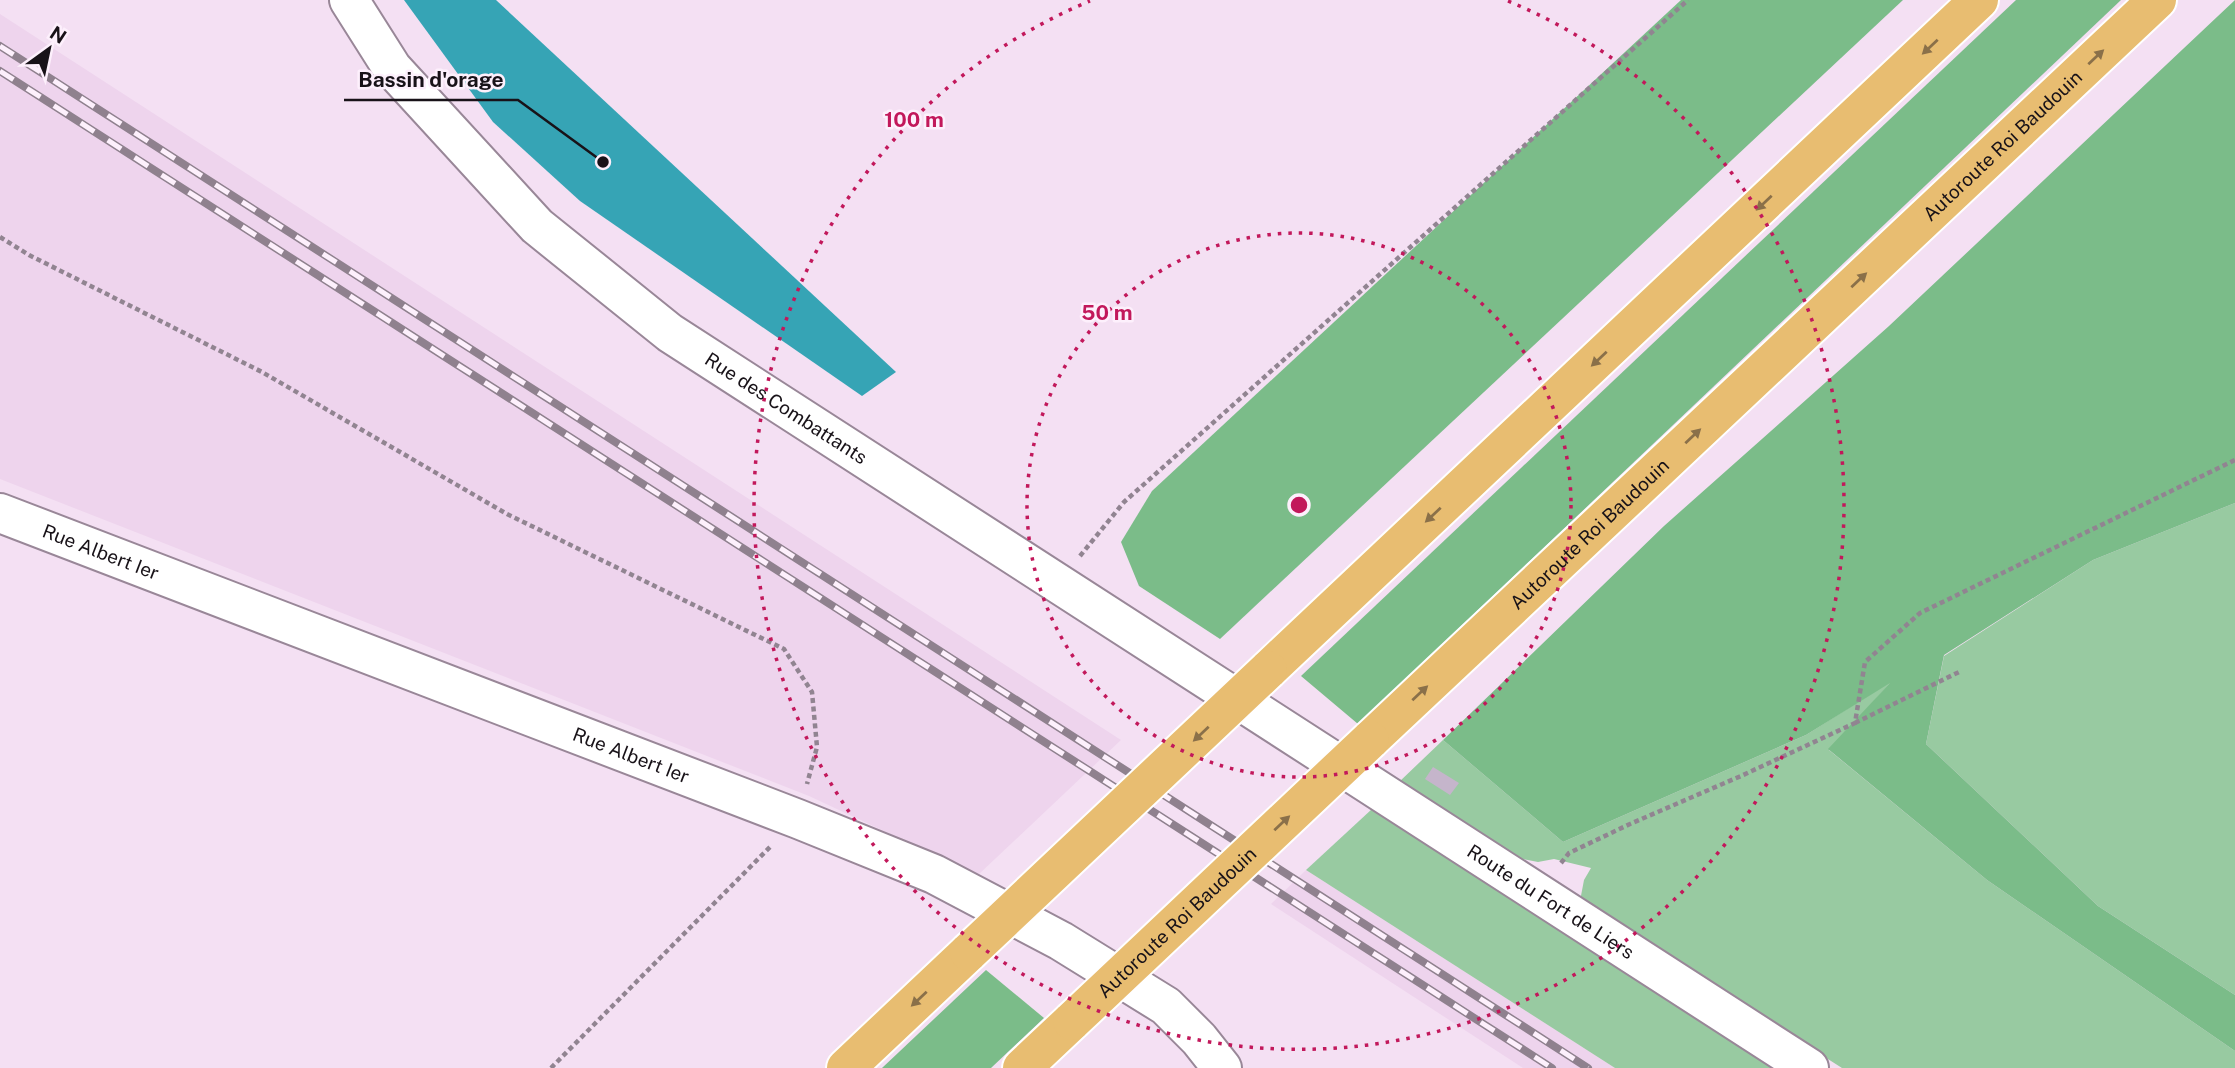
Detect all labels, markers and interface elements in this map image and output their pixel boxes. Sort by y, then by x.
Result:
north arrow [14,14,84,84]
text: N [46,21,70,48]
one-way arrow [1922,38,1939,54]
one-way arrow [2087,50,2104,66]
callout: Bassin d'orage [344,58,518,100]
street label: Autoroute Roi Baudouin [1918,66,2086,225]
text: Bassin d'orage [358,67,504,92]
text: 100 m [884,107,944,132]
one-way arrow [1756,194,1773,210]
one-way arrow [1850,273,1867,289]
text: 50 m [1081,300,1133,325]
street label: Rue des Combattants [701,348,871,468]
one-way arrow [1591,350,1608,366]
one-way arrow [1684,429,1701,445]
street label: Autoroute Roi Baudouin [1505,454,1673,614]
centre of rings [1287,493,1311,517]
one-way arrow [1425,506,1442,522]
street label: Rue Albert Ier [40,519,162,584]
one-way arrow [1411,685,1428,701]
street label: Rue Albert Ier [570,723,693,787]
one-way arrow [1192,726,1209,742]
one-way arrow [1273,815,1290,831]
street label: Route du Fort de Liers [1463,840,1638,963]
street label: Autoroute Roi Baudouin [1093,842,1261,1002]
one-way arrow [911,991,928,1007]

